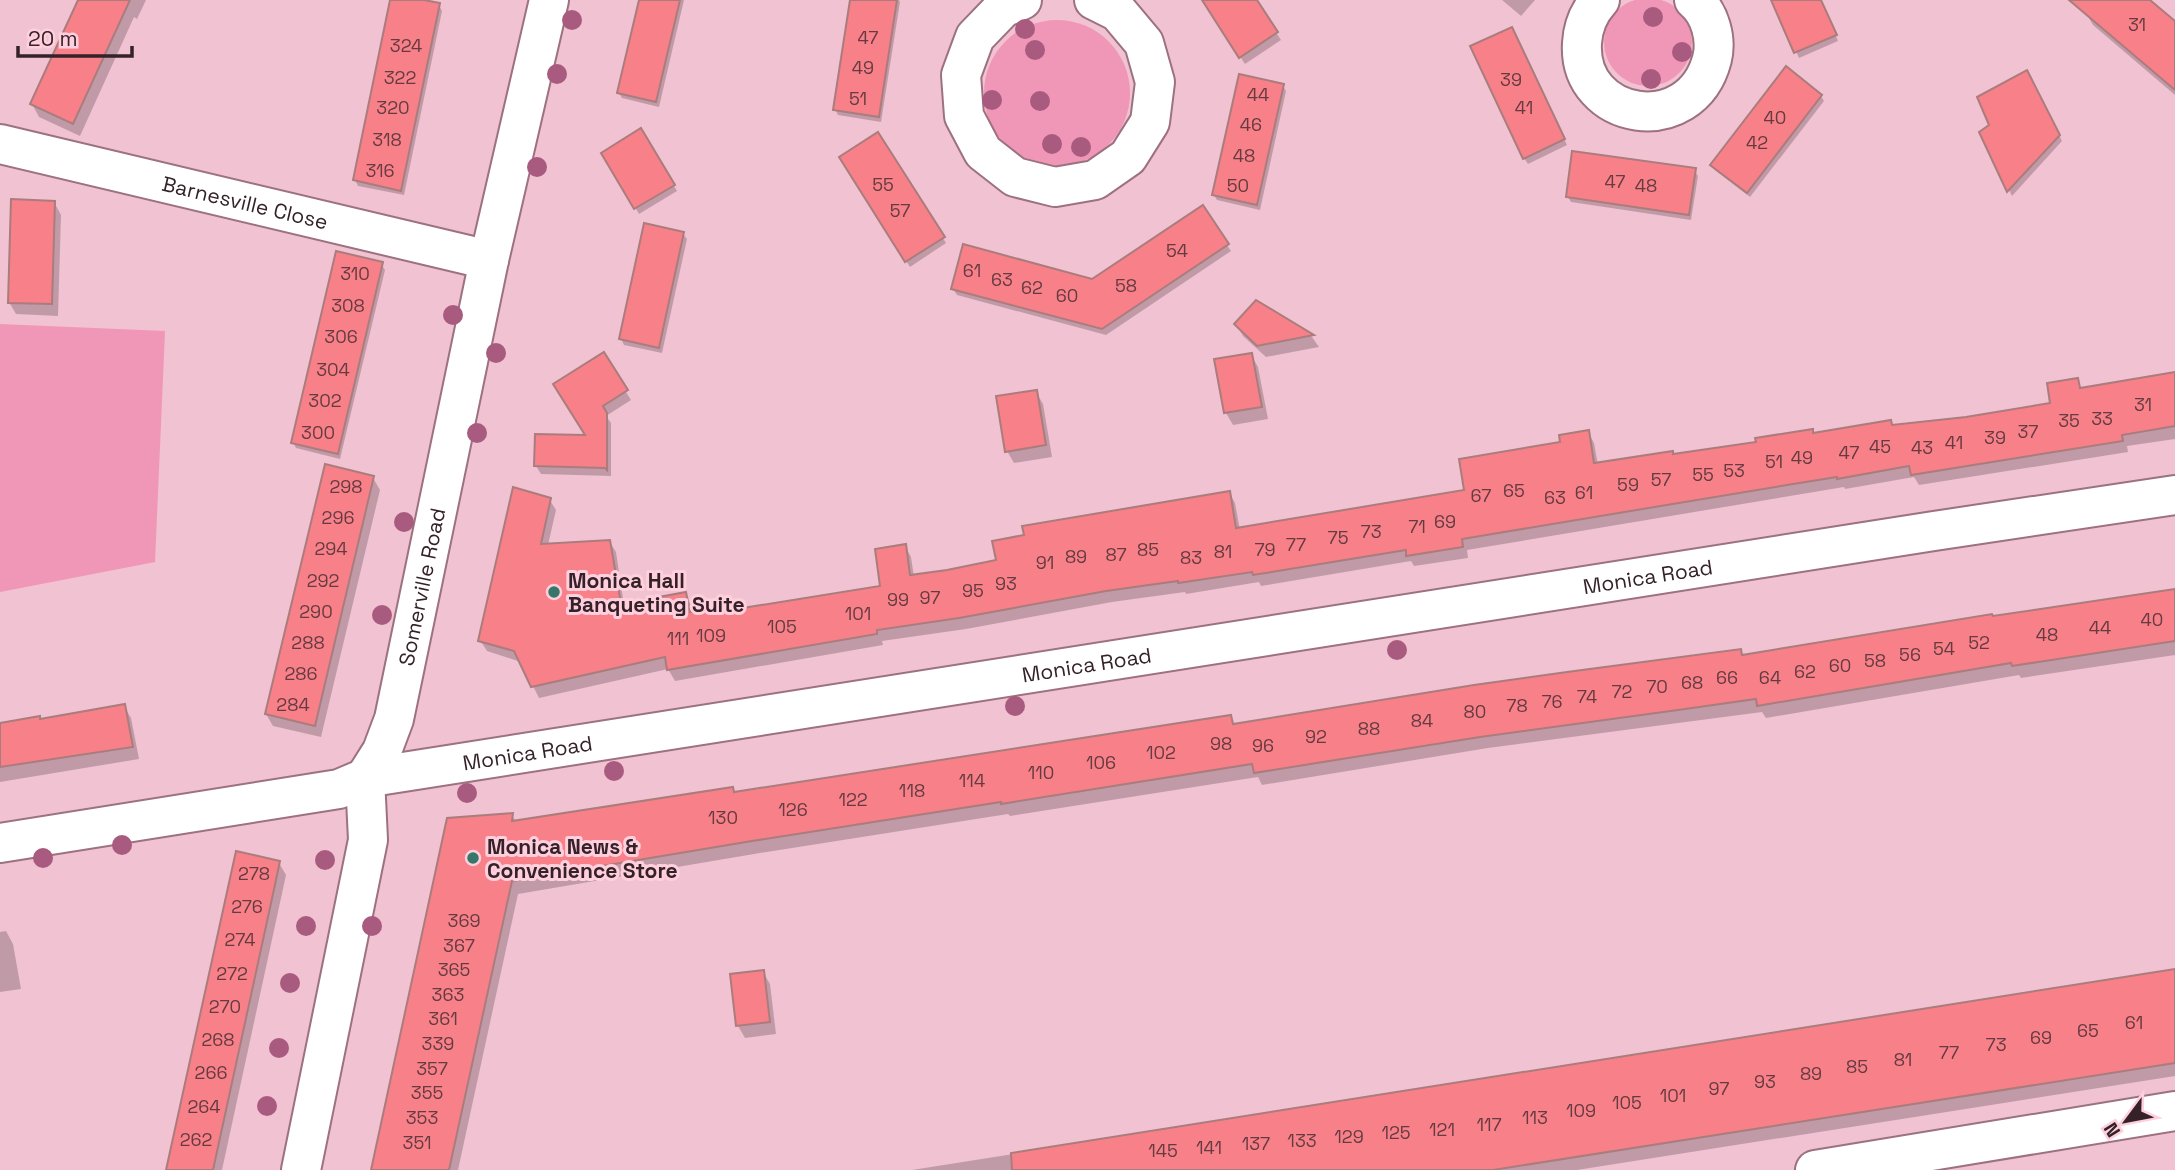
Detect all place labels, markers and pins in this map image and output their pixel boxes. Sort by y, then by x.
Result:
place label: Monica Hall Banqueting Suite [568,567,745,618]
marker: Monica Hall Banqueting Suite [546,584,562,600]
place label: Monica News & Convenience Store [487,833,678,884]
marker: Monica News & Convenience Store [465,850,481,866]

